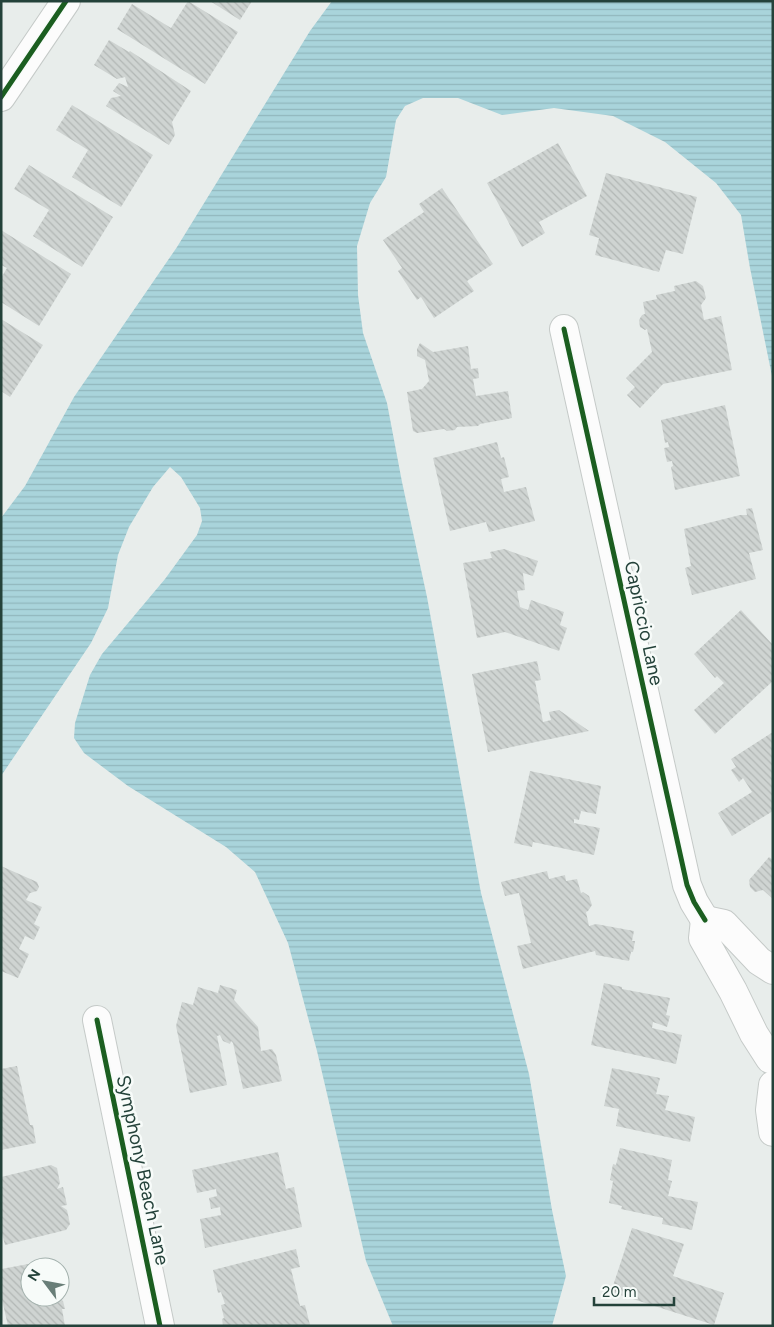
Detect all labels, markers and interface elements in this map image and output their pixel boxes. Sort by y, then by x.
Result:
street label: Capriccio Lane [620,559,668,687]
street label: Symphony Beach Lane [112,1073,174,1267]
north arrow [20,1257,70,1307]
text: N [24,1266,44,1284]
scale bar [594,1274,674,1306]
text: 20 m [602,1283,636,1301]

